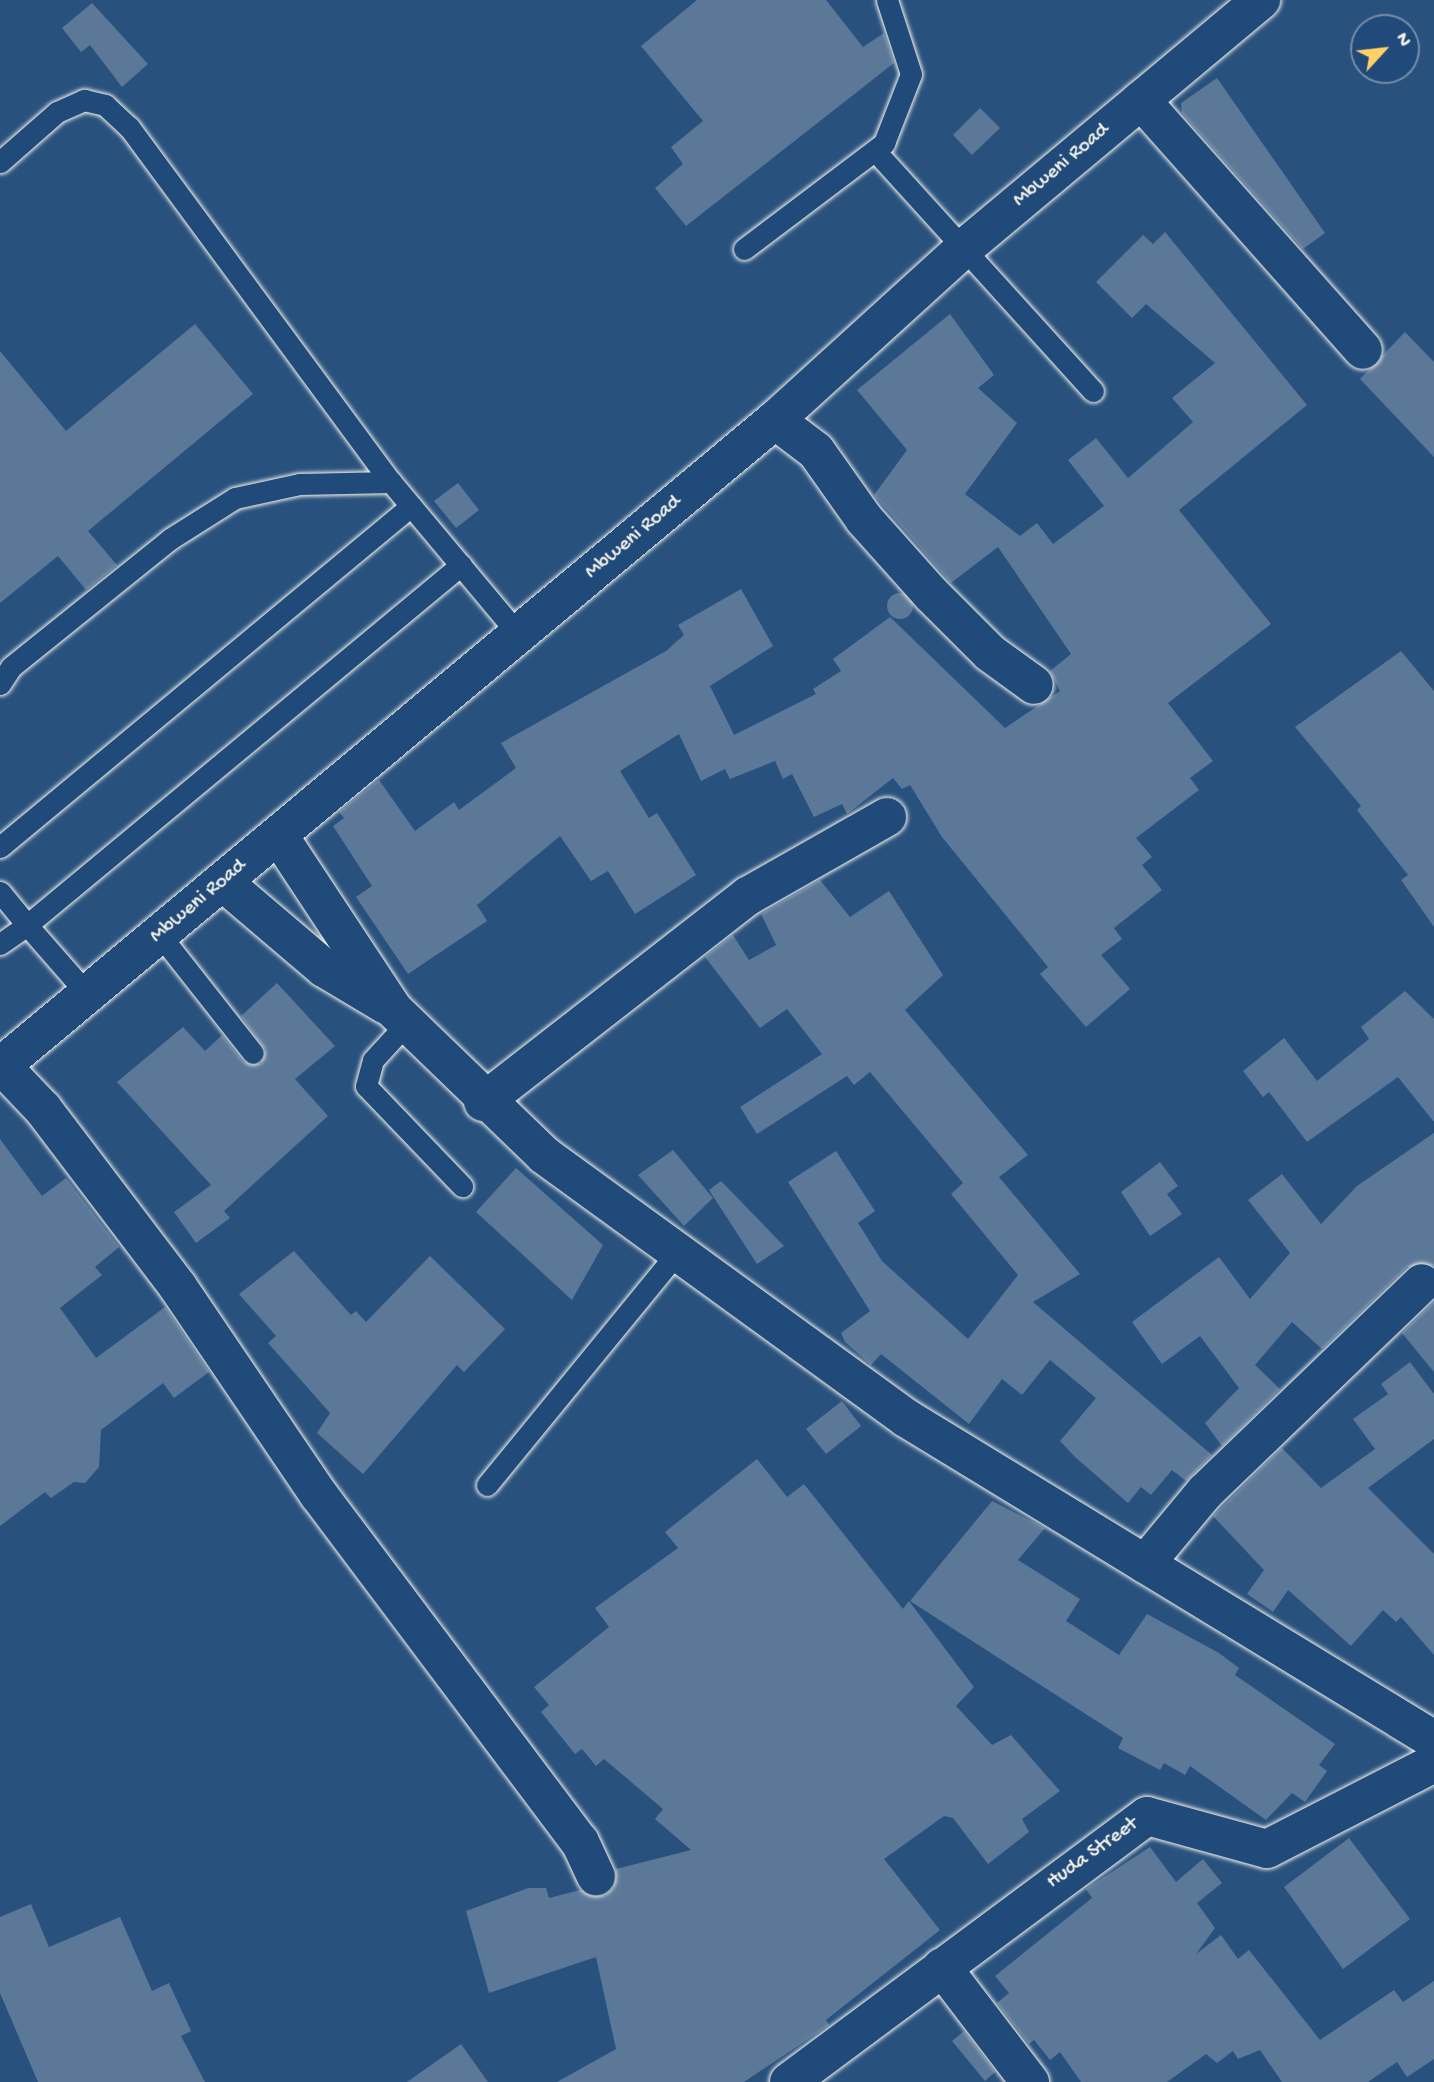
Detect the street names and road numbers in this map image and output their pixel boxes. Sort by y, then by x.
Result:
street label: Mbweni Road [1009,118,1115,214]
street label: Mbweni Road [581,490,687,586]
street label: Mbweni Road [146,854,252,950]
street label: Huda Street [1042,1812,1144,1896]

